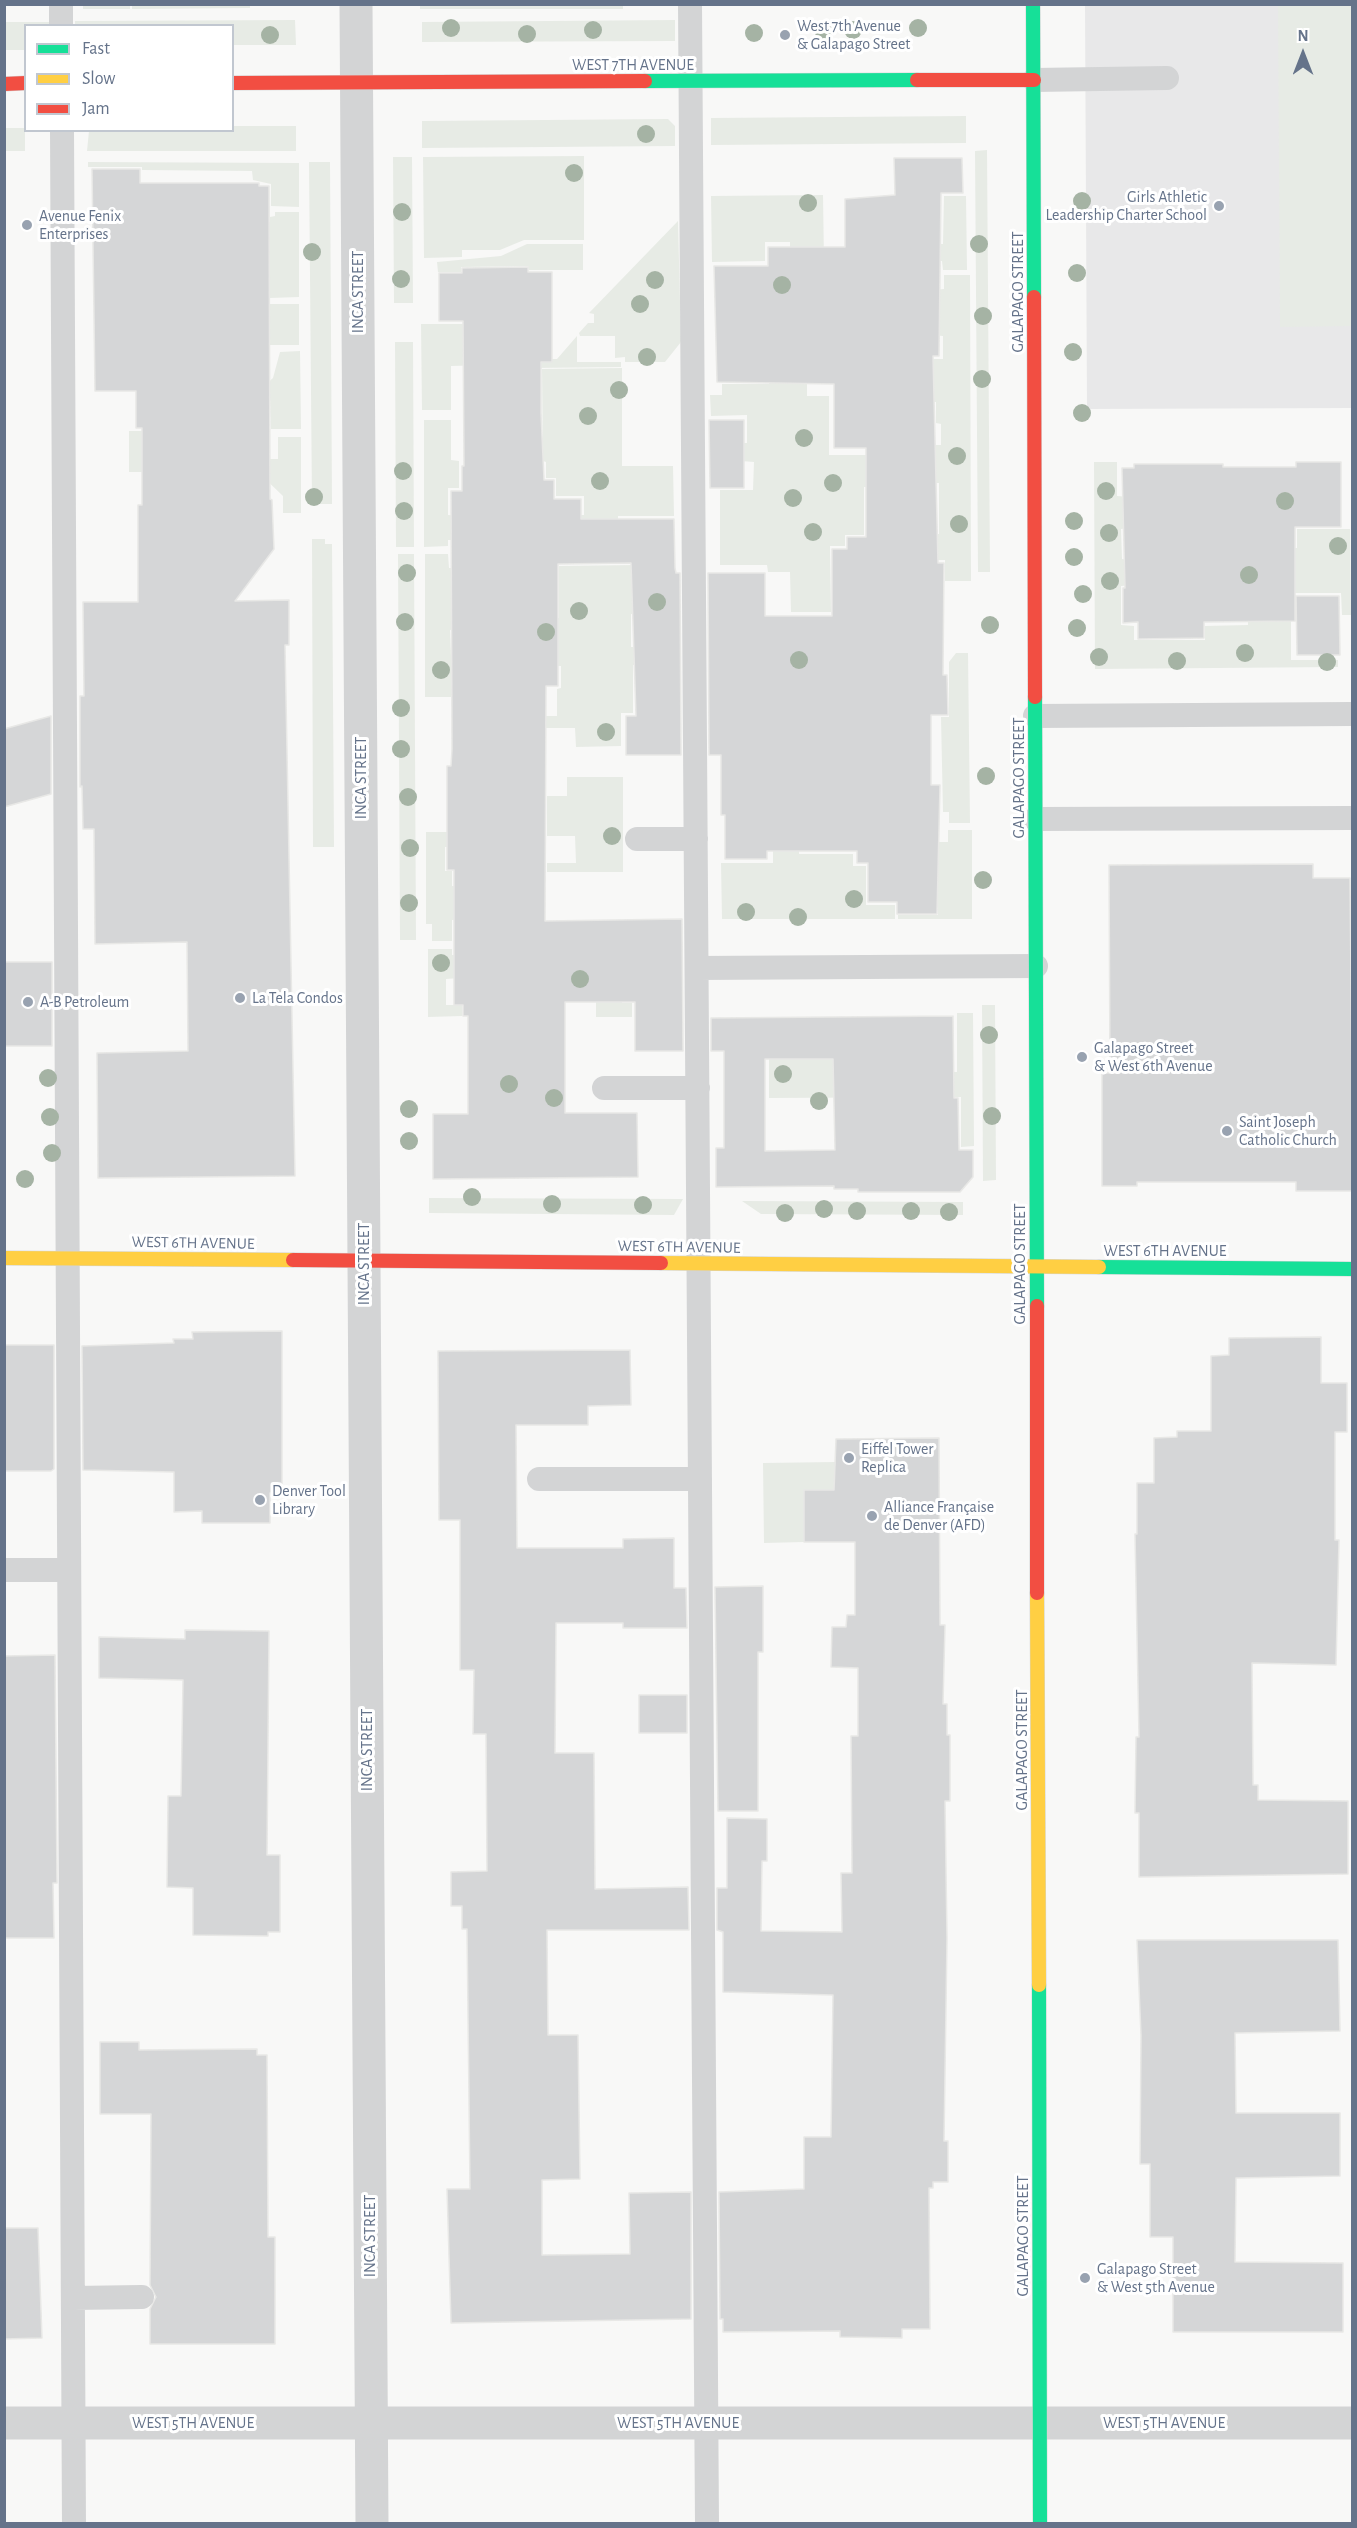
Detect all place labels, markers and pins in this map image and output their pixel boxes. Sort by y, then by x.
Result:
place label: West 7th Avenue & Galapago Street [797,16,910,54]
marker: West 7th Avenue & Galapago Street [778,28,792,42]
place label: Girls Athletic Leadership Charter School [1046,187,1207,225]
marker: Girls Athletic Leadership Charter School [1212,199,1226,213]
place label: Avenue Fenix Enterprises [39,206,121,244]
marker: Avenue Fenix Enterprises [20,218,34,232]
place label: La Tela Condos [252,988,343,1008]
marker: La Tela Condos [233,991,247,1005]
place label: A-B Petroleum [40,992,129,1012]
marker: A-B Petroleum [21,995,35,1009]
place label: Galapago Street & West 6th Avenue [1094,1038,1213,1076]
marker: Galapago Street & West 6th Avenue [1075,1050,1089,1064]
place label: Saint Joseph Catholic Church [1239,1112,1337,1150]
marker: Saint Joseph Catholic Church [1220,1124,1234,1138]
place label: Eiffel Tower Replica [861,1439,933,1477]
marker: Eiffel Tower Replica [842,1451,856,1465]
place label: Denver Tool Library [272,1481,346,1519]
marker: Denver Tool Library [253,1493,267,1507]
place label: Alliance Française de Denver (AFD) [884,1497,994,1535]
marker: Alliance Française de Denver (AFD) [865,1509,879,1523]
place label: Galapago Street & West 5th Avenue [1097,2259,1215,2297]
marker: Galapago Street & West 5th Avenue [1078,2271,1092,2285]

